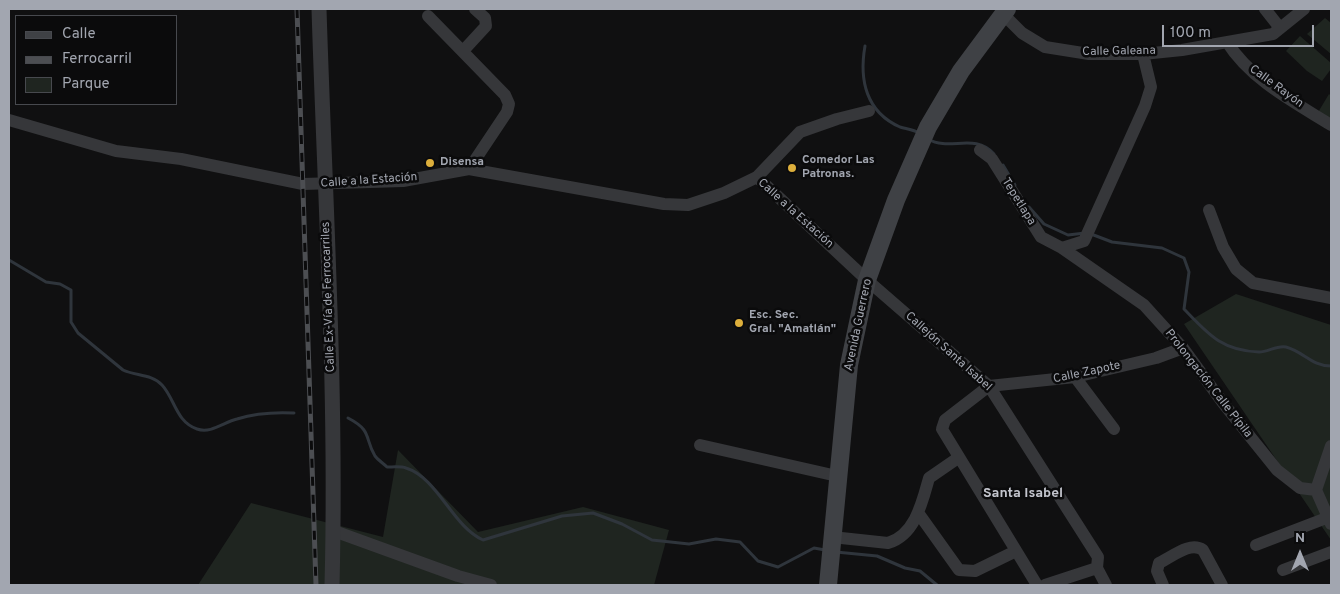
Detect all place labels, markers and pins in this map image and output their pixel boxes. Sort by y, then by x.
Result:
place label: Comedor Las Patronas. [802,154,875,182]
place label: Disensa [440,156,484,170]
marker: Disensa [424,157,436,169]
marker: Comedor Las Patronas. [786,162,798,174]
place label: Esc. Sec. Gral. "Amatlán" [749,309,836,337]
marker: Esc. Sec. Gral. "Amatlán" [733,317,745,329]

